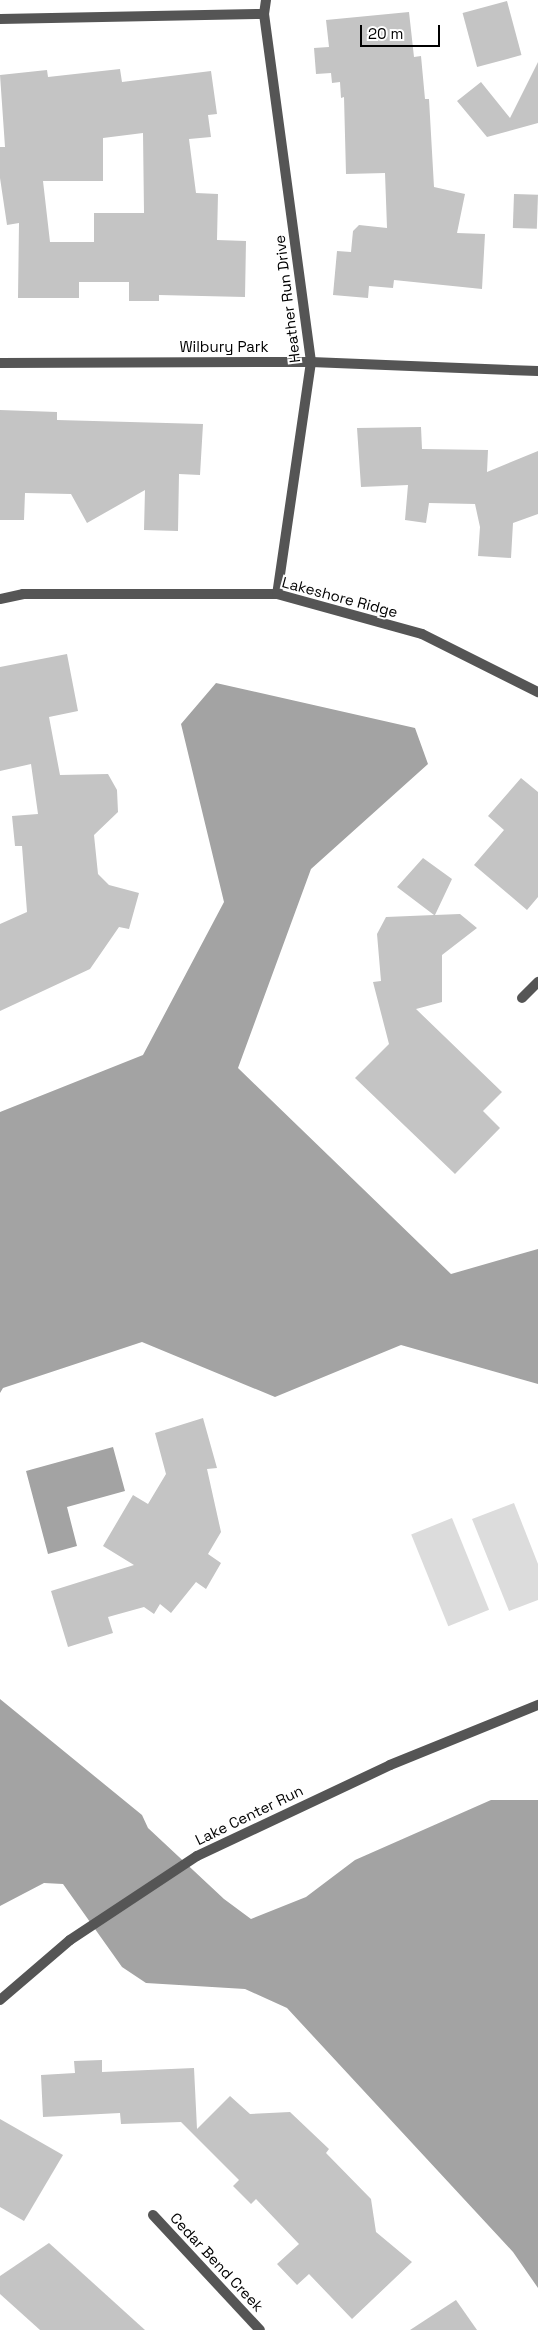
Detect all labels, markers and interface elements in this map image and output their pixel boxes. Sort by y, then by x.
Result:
scale bar [363,15,443,47]
text: 20 m [368,24,403,43]
street label: Heather Run Drive [270,234,304,364]
street label: Wilbury Park [179,338,269,356]
street label: Lakeshore Ridge [280,573,400,621]
street label: Lake Center Run [192,1781,306,1849]
street label: Cedar Bend Creek [167,2209,267,2315]

